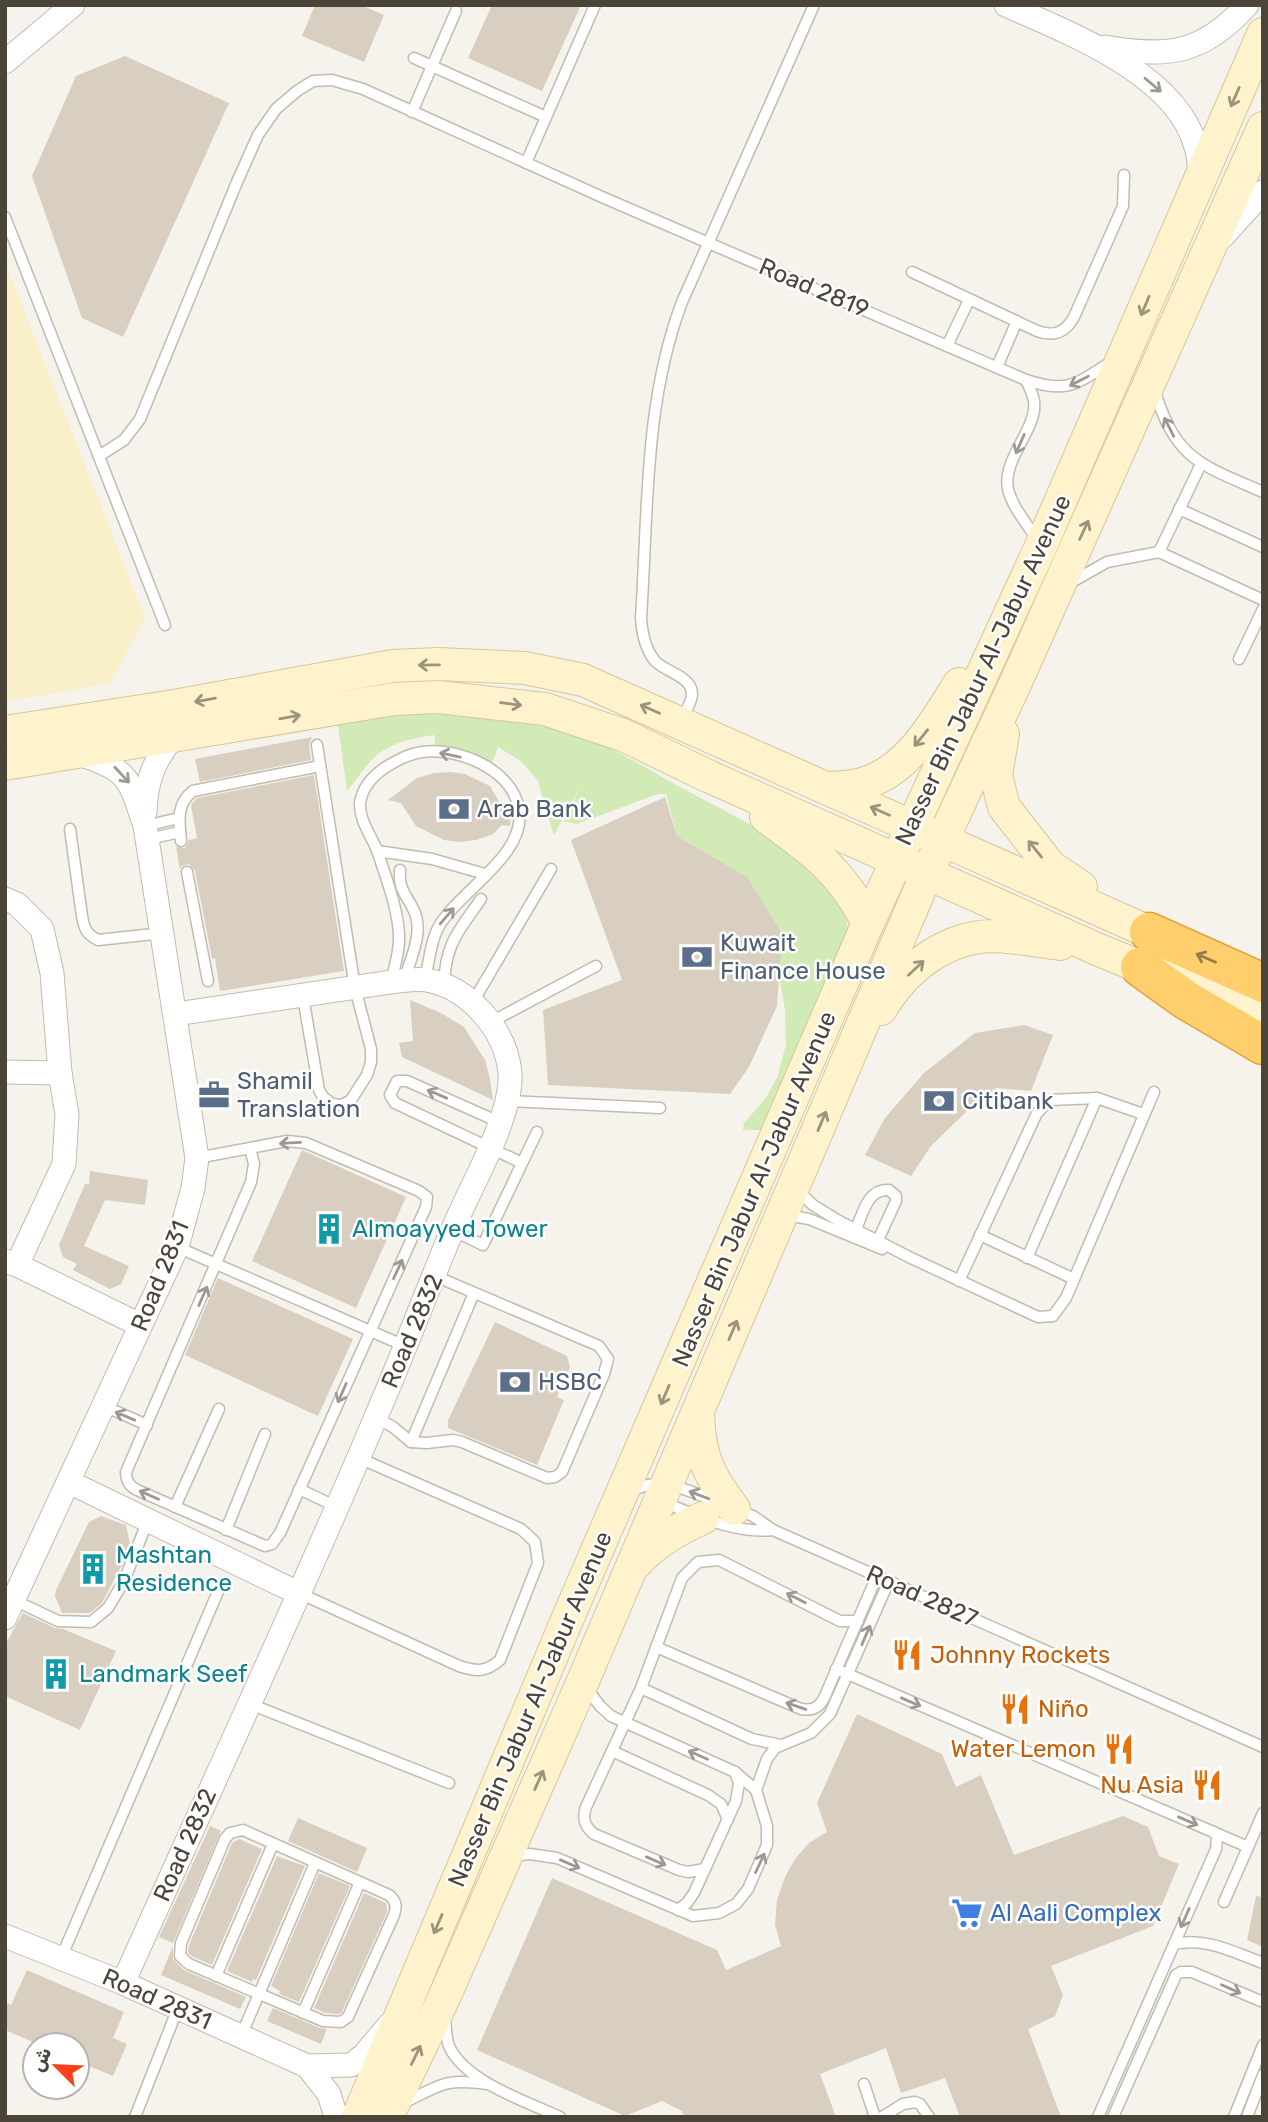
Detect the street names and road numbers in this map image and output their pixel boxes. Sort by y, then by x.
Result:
street label: Road 2819 [755,252,873,324]
street label: Nasser Bin Jabur Al-Jabur Avenue [889,490,1077,850]
street label: Nasser Bin Jabur Al-Jabur Avenue [666,1007,842,1371]
street label: Road 2831 [125,1217,195,1335]
street label: Road 2832 [376,1270,448,1392]
street label: Nasser Bin Jabur Al-Jabur Avenue [442,1527,618,1891]
street label: Road 2827 [862,1559,982,1633]
street label: Road 2832 [148,1784,222,1906]
street label: Road 2831 [98,1963,216,2035]

